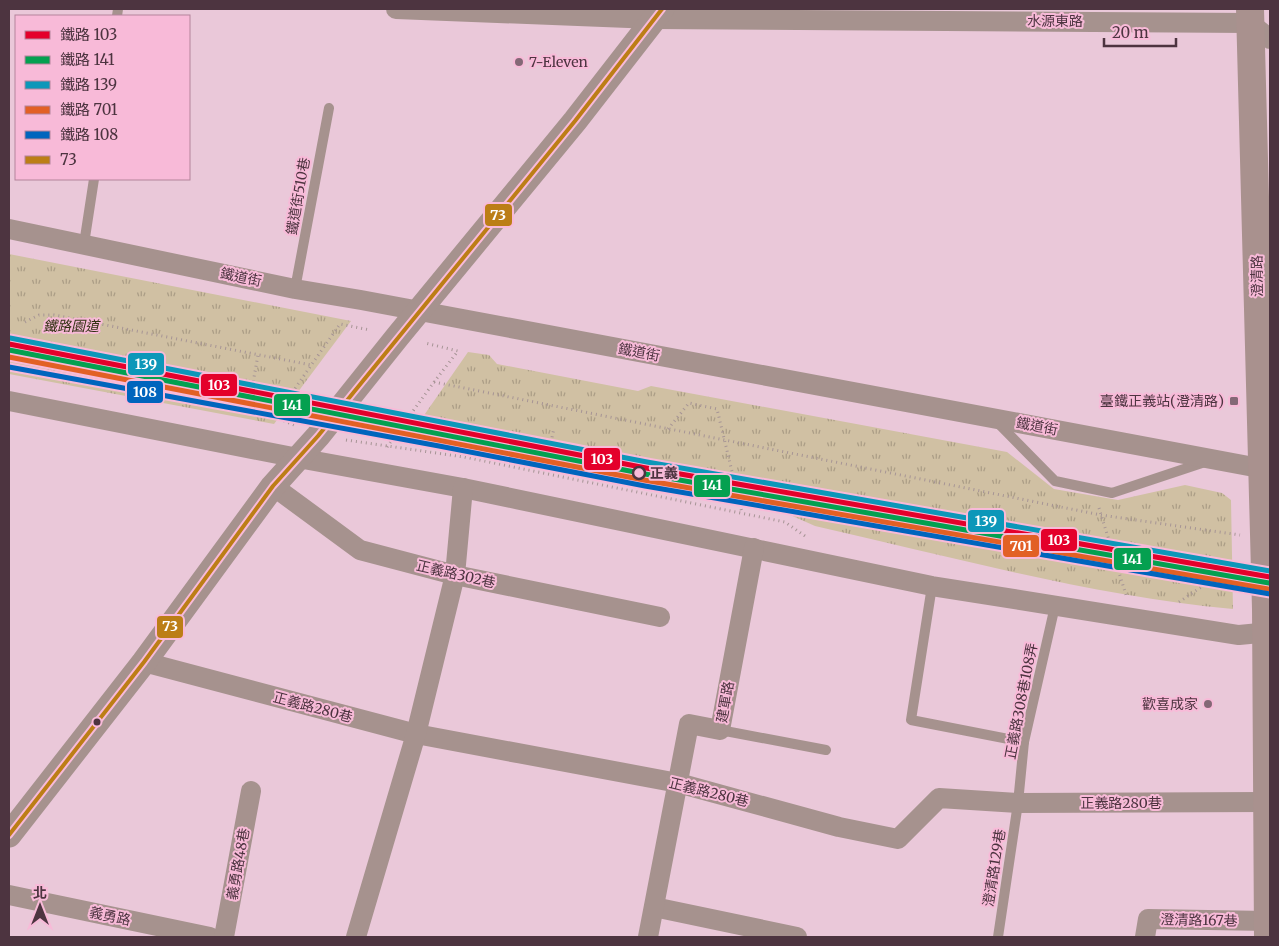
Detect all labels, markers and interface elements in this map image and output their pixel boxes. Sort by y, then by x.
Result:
street label: 水源東路 [1027,12,1083,30]
legend [15,15,190,180]
scale bar [1104,15,1176,47]
text: 20 m [1112,23,1149,42]
text: 鐵路 103 [60,25,117,44]
text: 鐵路 141 [60,50,115,69]
place label: 7-Eleven [529,53,588,71]
marker: 7-Eleven [513,56,525,68]
text: 鐵路 139 [60,75,117,94]
text: 鐵路 701 [60,100,118,119]
text: 鐵路 108 [60,125,118,144]
text: 73 [60,150,77,169]
street label: 鐵道街510巷 [282,156,314,236]
line badge: 73 [484,203,513,227]
text: 73 [490,206,506,224]
street label: 澄清路 [1248,255,1266,297]
street label: 鐵道街 [219,264,263,290]
park label: 鐵路園道 [43,317,101,335]
street label: 鐵道街 [617,339,661,365]
line badge: 139 [127,352,165,376]
text: 139 [135,355,157,373]
line badge: 103 [200,373,238,397]
text: 103 [208,376,230,394]
line badge: 108 [126,380,164,404]
text: 108 [133,383,157,401]
place label: 臺鐵正義站(澄清路) [1100,392,1224,410]
line badge: 141 [273,393,311,417]
marker: 臺鐵正義站(澄清路) [1228,395,1240,407]
text: 141 [282,396,303,414]
street label: 鐵道街 [1015,413,1059,439]
line badge: 103 [583,447,621,471]
text: 103 [591,450,613,468]
place label: 正義 [650,464,678,482]
marker: 正義 [632,466,646,480]
line badge: 141 [693,474,731,498]
text: 141 [702,476,723,494]
line badge: 139 [967,509,1005,533]
text: 139 [975,512,997,530]
line badge: 103 [1040,528,1078,552]
text: 103 [1048,531,1070,549]
line badge: 701 [1002,534,1040,558]
text: 701 [1009,537,1033,555]
line badge: 141 [1113,547,1152,571]
text: 141 [1122,550,1143,568]
street label: 正義路302巷 [415,556,497,592]
line badge: 73 [156,615,184,639]
text: 73 [162,617,178,635]
street label: 正義路308巷108弄 [1001,641,1041,761]
street label: 建軍路 [712,680,738,724]
street label: 正義路280巷 [271,688,355,726]
place label: 歡喜成家 [1142,695,1198,713]
marker: 歡喜成家 [1202,698,1214,710]
unlabelled marker [92,717,102,727]
street label: 正義路280巷 [667,773,751,811]
street label: 正義路280巷 [1080,794,1162,812]
street label: 義勇路48巷 [223,827,253,901]
street label: 澄清路129巷 [979,828,1009,908]
north arrow [15,881,65,931]
text: 北 [33,884,47,902]
street label: 義勇路 [88,903,132,929]
street label: 澄清路167巷 [1160,910,1238,930]

